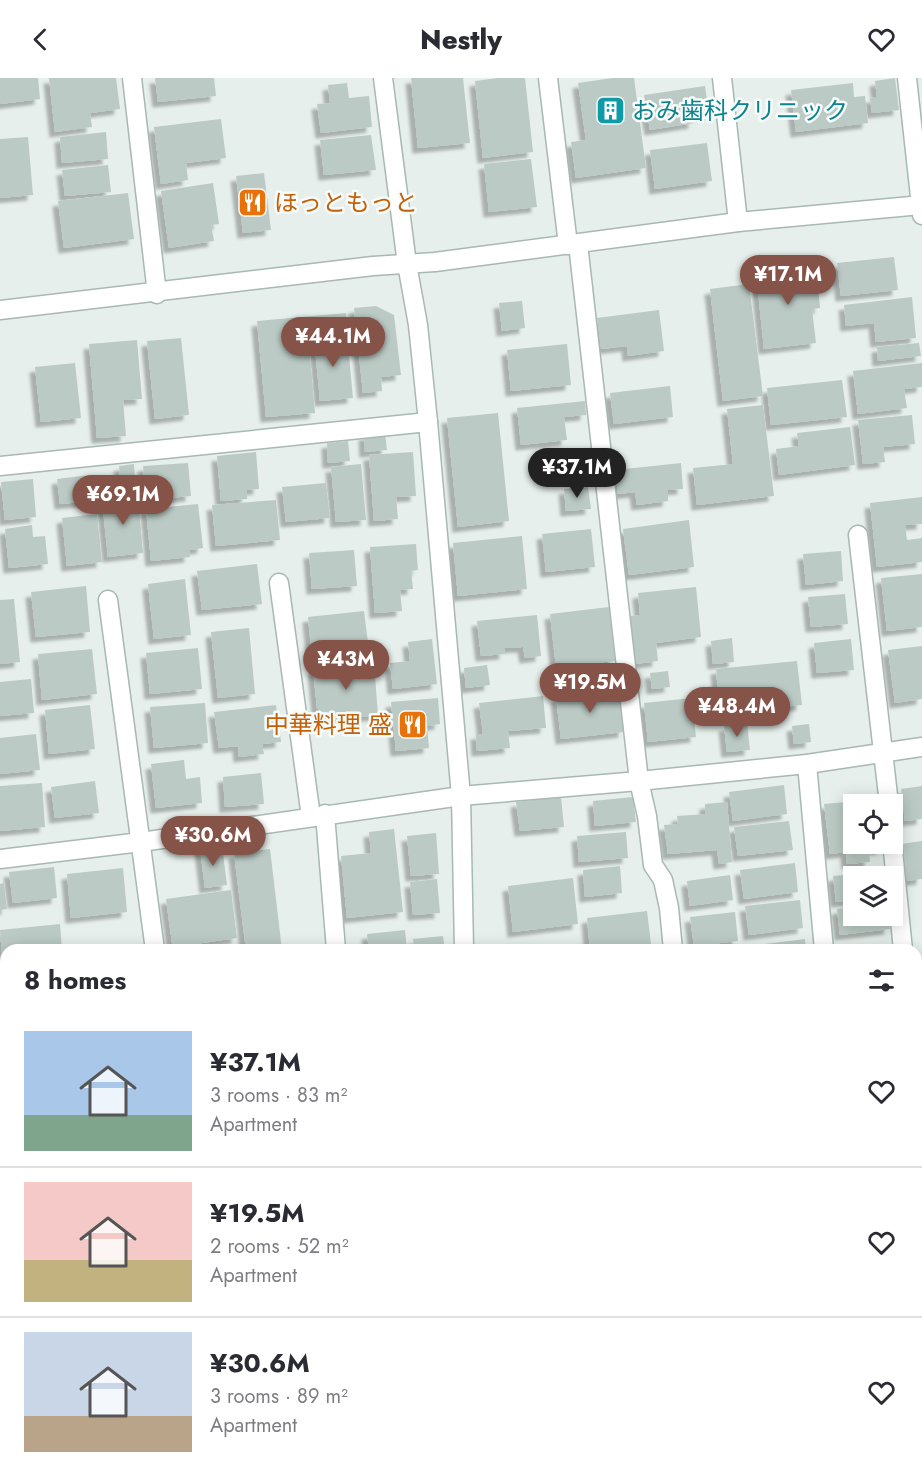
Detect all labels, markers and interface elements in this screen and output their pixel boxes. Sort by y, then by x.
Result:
text: Nestly [420,20,502,59]
icon: back [24,23,57,56]
icon: heart [865,23,898,56]
place label: おみ歯科クリニック [632,93,848,128]
building icon: おみ歯科クリニック [595,95,627,127]
place label: ほっともっと [274,185,418,220]
restaurant icon: ほっともっと [237,187,269,219]
pin: ¥17.1M [739,255,837,306]
text: ¥17.1M [754,260,822,289]
pin: ¥44.1M [284,317,382,368]
text: ¥44.1M [295,322,371,351]
pin: ¥37.1M [528,448,626,499]
text: ¥37.1M [542,453,612,482]
pin: ¥69.1M [74,475,172,526]
text: ¥69.1M [86,480,160,509]
pin: ¥43M [310,640,382,691]
text: ¥43M [317,645,375,674]
pin: ¥19.5M [541,663,639,714]
text: ¥19.5M [554,668,626,697]
pin: ¥48.4M [688,687,786,738]
text: ¥48.4M [698,692,776,721]
place label: 中華料理 盛 [265,707,392,742]
restaurant icon: 中華料理 盛 [397,709,429,741]
map controls [843,794,903,926]
button: locate [843,794,903,854]
pin: ¥30.6M [164,816,262,867]
text: ¥30.6M [175,821,251,850]
button: layers [843,866,903,926]
text: 8 homes [24,961,126,999]
icon: filters [865,964,898,997]
text: ¥37.1M [210,1043,301,1081]
icon: home [72,1055,144,1127]
icon: heart [865,1075,898,1108]
text: 3 rooms · 83 m² [210,1081,347,1110]
text: Apartment [210,1110,297,1139]
text: ¥19.5M [210,1194,305,1232]
icon: home [72,1206,144,1278]
icon: heart [865,1226,898,1259]
text: 2 rooms · 52 m² [210,1232,349,1261]
text: Apartment [210,1261,297,1290]
text: ¥30.6M [210,1344,310,1382]
icon: home [72,1356,144,1428]
icon: heart [865,1376,898,1409]
text: 3 rooms · 89 m² [210,1382,348,1411]
text: Apartment [210,1411,297,1440]

